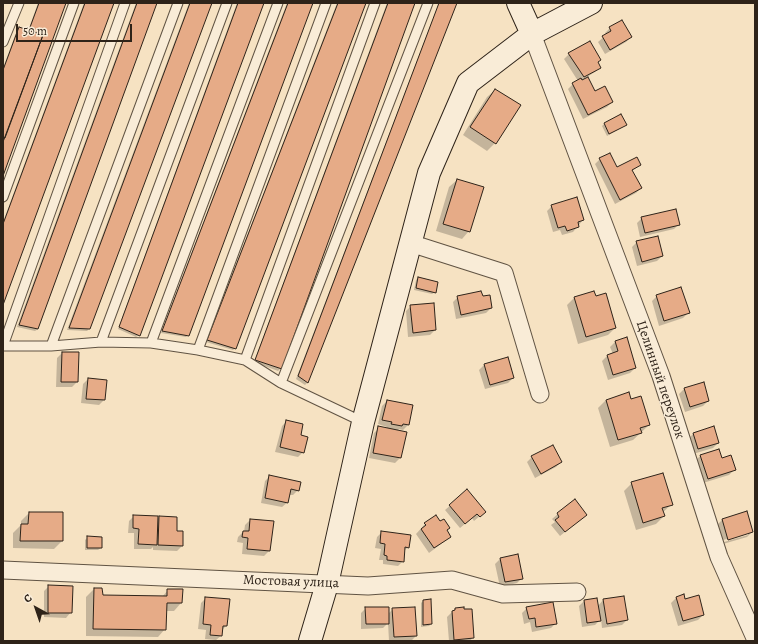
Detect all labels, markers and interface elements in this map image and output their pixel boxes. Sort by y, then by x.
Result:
scale bar [18,16,134,42]
text: 50 m [23,23,47,39]
street label: Целинный переулок [632,319,688,441]
street label: Мостовая улица [243,572,339,592]
north arrow [16,588,56,628]
text: С [21,590,35,606]

